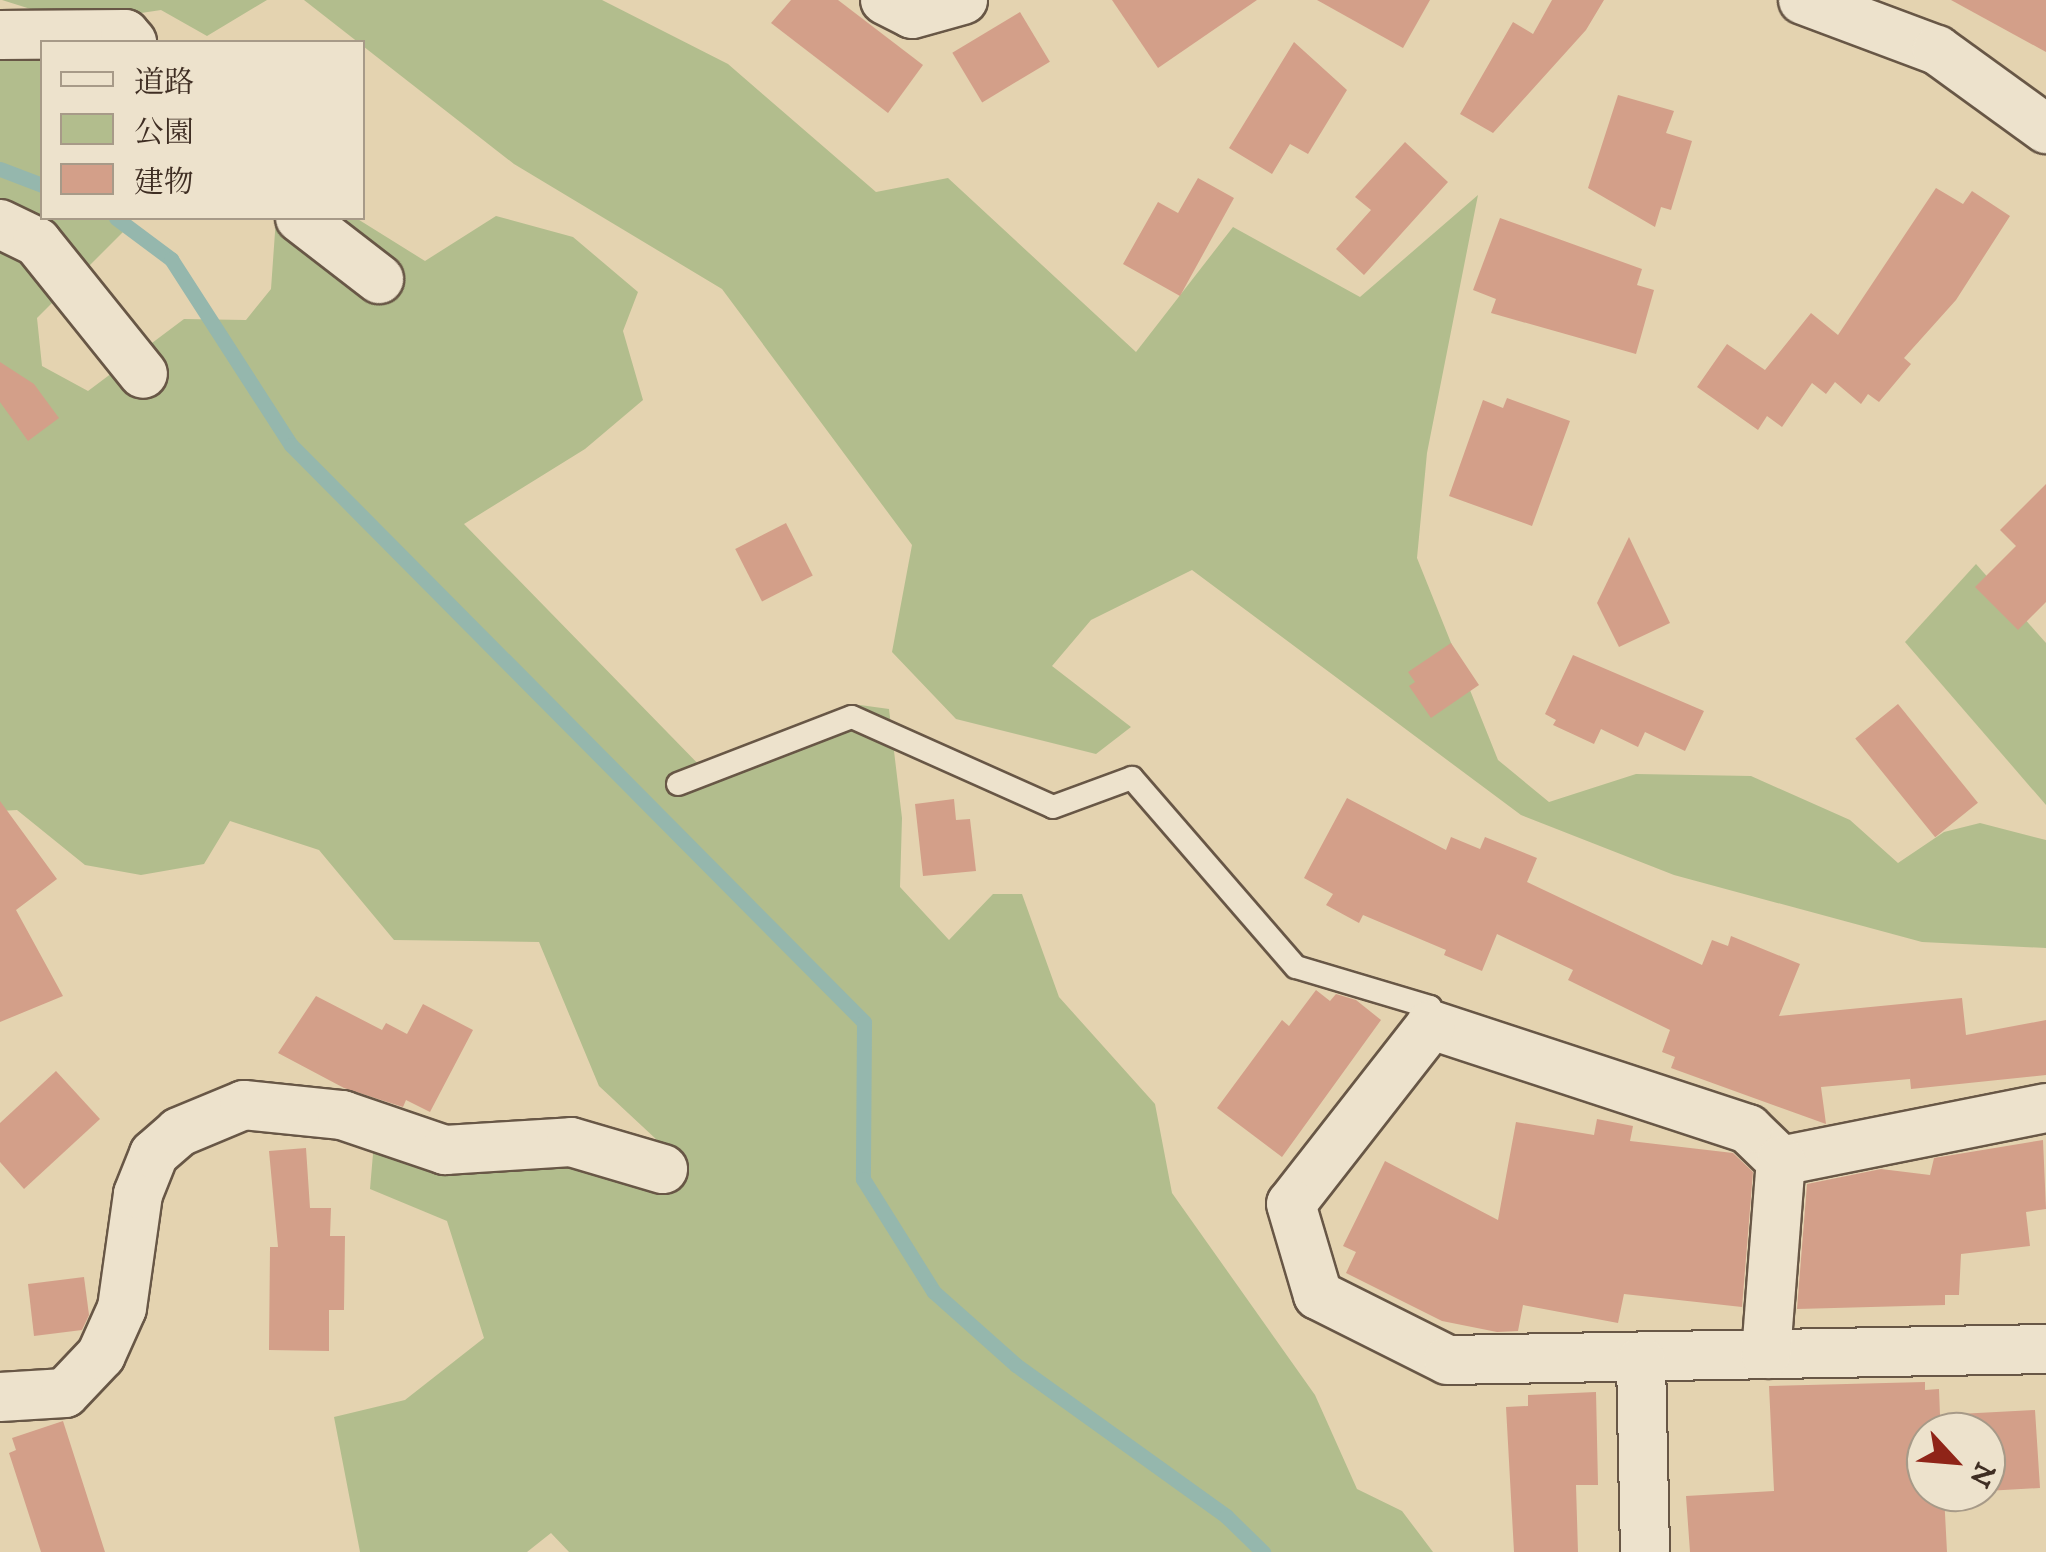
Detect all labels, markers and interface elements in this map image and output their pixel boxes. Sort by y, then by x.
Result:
legend [40,40,365,220]
text: 道路 [134,65,194,102]
text: 公園 [134,115,194,152]
text: 建物 [134,165,194,202]
north arrow [1906,1412,2006,1512]
text: N [1961,1456,2002,1492]

